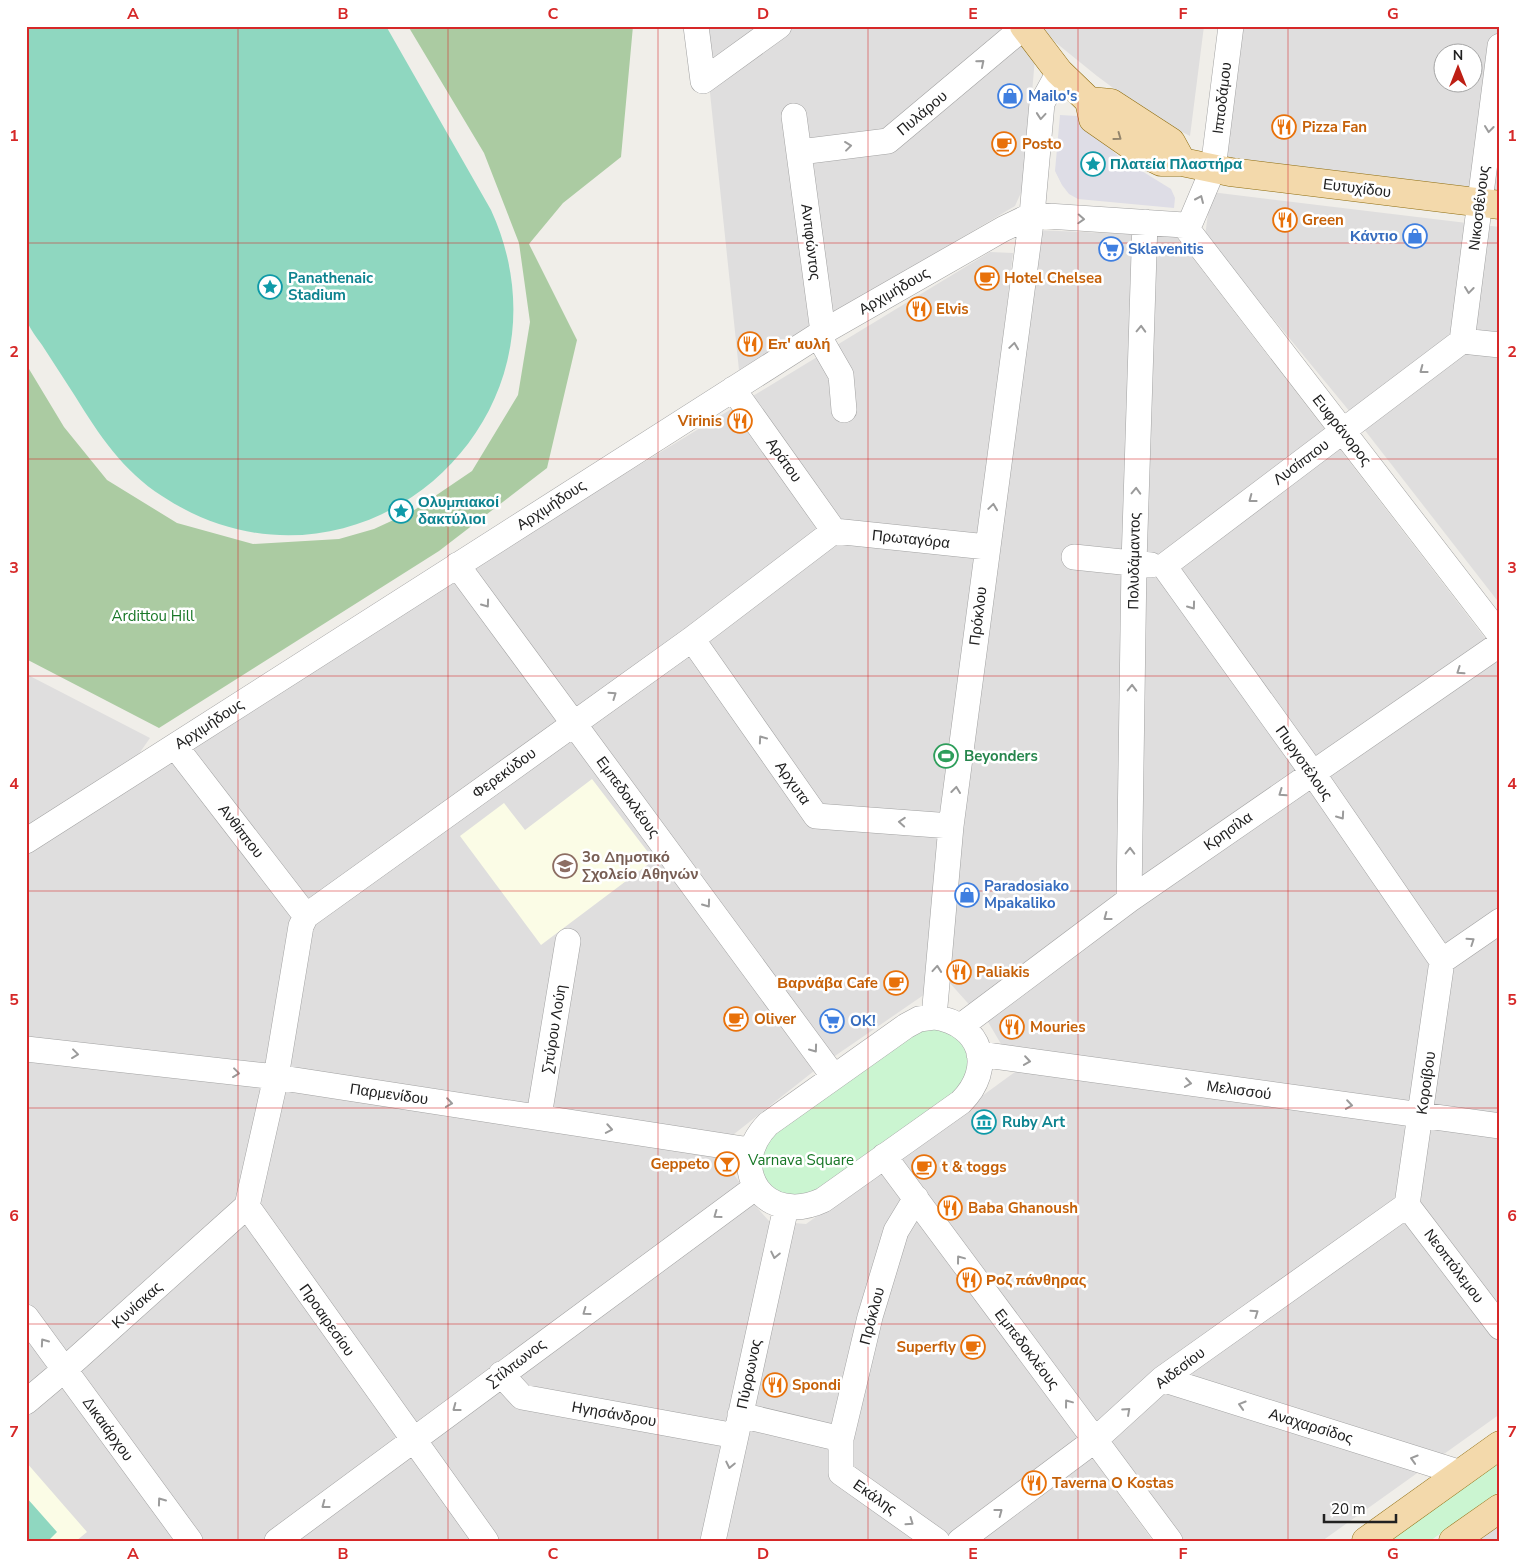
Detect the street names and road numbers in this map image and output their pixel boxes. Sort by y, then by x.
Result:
street label: Ιπποδάμου [1208,61,1236,135]
street label: Πυλάρου [893,86,951,140]
street label: Νικοσθένους [1464,164,1494,252]
street label: Ευτυχίδου [1322,174,1392,202]
street label: Αντιφώντος [796,203,826,281]
street label: Αρχιμήδους [855,263,933,319]
street label: Ευφράνορος [1308,390,1376,470]
street label: Αράτου [762,434,806,486]
street label: Λυσίππου [1269,434,1333,490]
street label: Αρχιμήδους [513,475,589,535]
street label: Πολυδάμαντος [1123,512,1145,610]
street label: Πρωταγόρα [871,525,951,553]
street label: Πρόκλου [964,585,992,647]
street label: Αρχιμήδους [171,694,247,754]
street label: Πυργοτέλους [1271,722,1337,804]
street label: Φερεκύδου [468,743,540,803]
street label: Εμπεδοκλέους [592,752,664,842]
street label: Αρχυτα [771,757,815,809]
street label: Ανθίππου [214,800,268,862]
street label: Κρησίλα [1200,807,1257,855]
street label: Σπύρου Λούη [537,983,571,1075]
street label: Κοροίβου [1412,1050,1440,1116]
street label: Μελισσού [1205,1076,1273,1104]
street label: Παρμενίδου [349,1079,429,1109]
street label: Νεοπτόλεμου [1420,1225,1488,1307]
street label: Κυνίσκας [107,1277,167,1333]
street label: Προαιρεσίου [295,1280,359,1360]
street label: Πρόκλου [855,1285,889,1347]
street label: Εμπεδοκλέους [990,1305,1064,1393]
street label: Στίλπωνος [482,1334,550,1392]
street label: Πύρρωνος [732,1337,766,1411]
street label: Αιδεσίου [1151,1343,1209,1393]
street label: Δικαιάρχου [78,1393,138,1465]
street label: Ηγησάνδρου [570,1397,658,1431]
street label: Αναχαρσίδος [1266,1404,1356,1448]
street label: Εκάλης [849,1475,901,1519]

